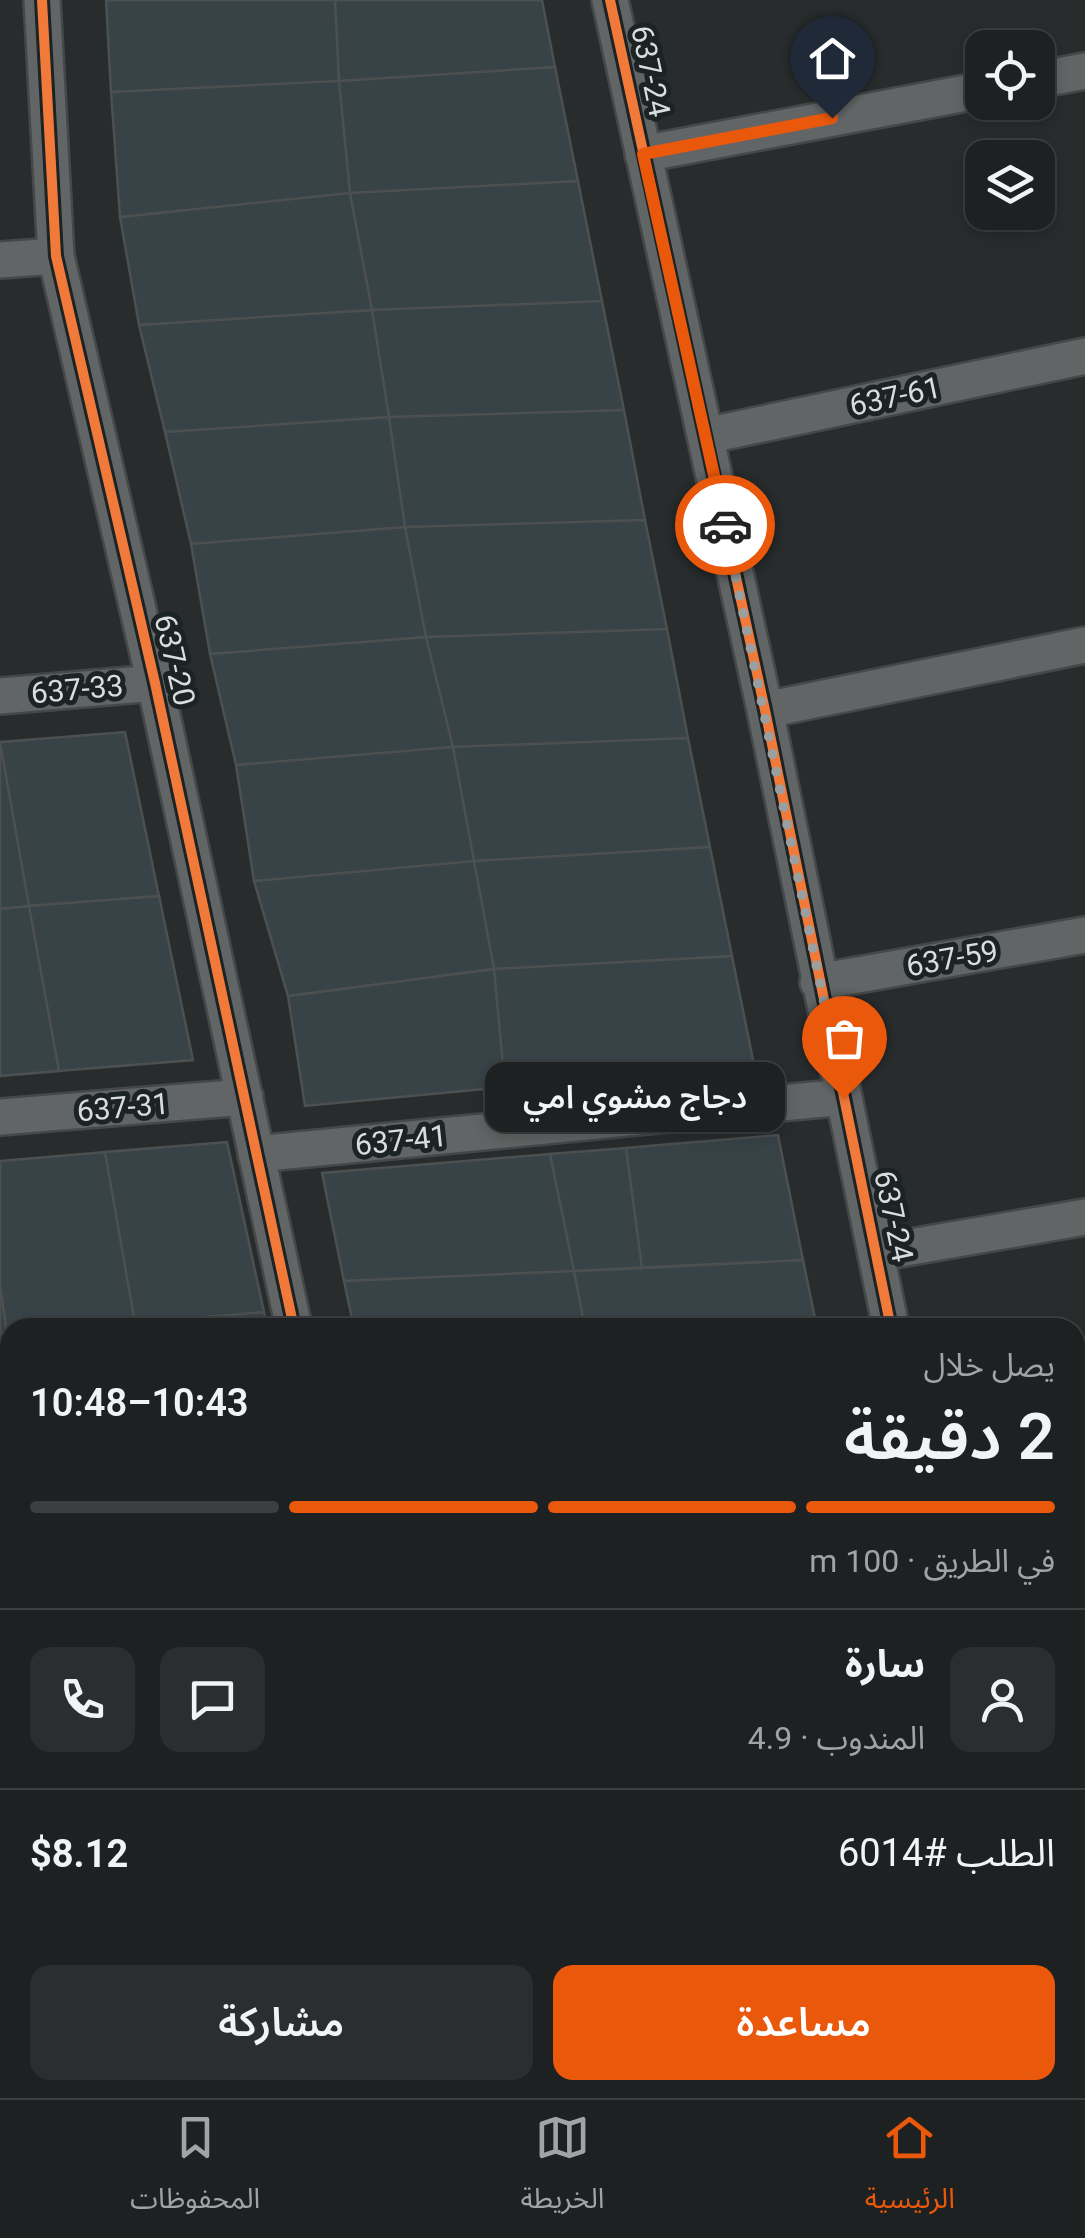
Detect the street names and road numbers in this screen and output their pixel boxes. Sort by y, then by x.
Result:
street label: 637-24 [624,22,678,120]
street label: 637-61 [846,369,944,423]
street label: 637-20 [148,611,202,709]
street label: 637-33 [29,668,125,710]
street label: 637-59 [903,933,1001,983]
street label: 637-31 [75,1086,171,1128]
street label: 637-41 [353,1118,449,1162]
street label: 637-24 [867,1167,921,1265]

